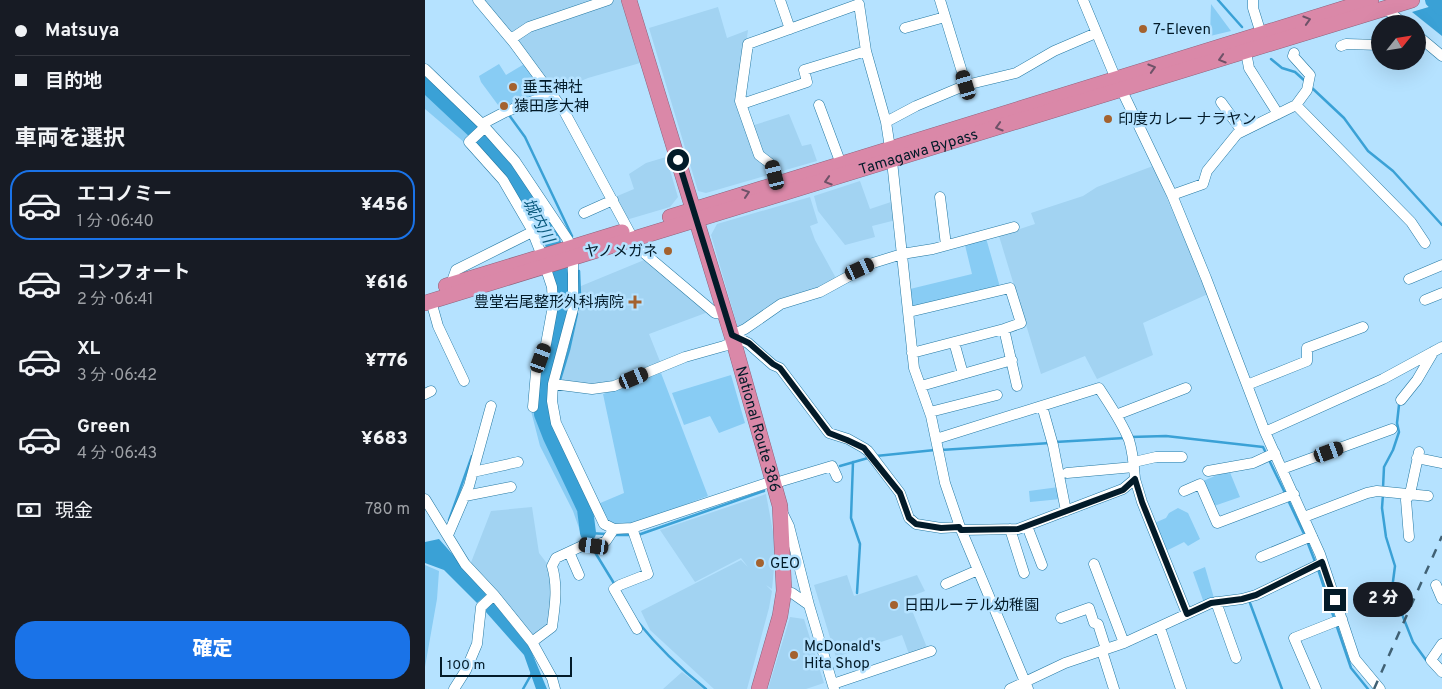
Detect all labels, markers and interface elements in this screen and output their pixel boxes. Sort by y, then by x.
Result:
north arrow [1371,15,1426,70]
map controls [1371,15,1426,70]
one-way arrow [1303,16,1311,26]
text: Matsuya [45,19,119,43]
place label: 7-Eleven [1153,21,1211,40]
marker: 7-Eleven [1137,23,1149,35]
one-way arrow [1218,54,1226,64]
one-way arrow [1148,64,1156,74]
car [954,68,977,102]
text: 目的地 [45,70,102,94]
place label: 垂玉神社 [523,79,583,98]
marker: 垂玉神社 [507,81,519,93]
place label: 猿田彦大神 [514,98,589,117]
marker: 猿田彦大神 [498,100,510,112]
place label: 印度カレー ナラヤン [1118,111,1257,130]
marker: 印度カレー ナラヤン [1102,113,1114,125]
one-way arrow [996,122,1004,132]
text: 車両を選択 [15,126,125,153]
street label: Tamagawa Bypass [857,126,980,180]
route start [667,149,689,171]
car [764,159,785,191]
one-way arrow [824,175,832,185]
icon: car [17,183,62,228]
text: エコノミー [77,183,172,207]
one-way arrow [741,189,750,199]
text: ¥456 [361,193,408,217]
water label: 城内川 [517,195,558,249]
text: 1 分 · 06:40 [77,212,154,232]
place label: ヤノメガネ [584,243,658,262]
marker: ヤノメガネ [662,245,674,257]
car [843,256,876,282]
icon: car [17,261,62,306]
text: コンフォート [77,261,190,285]
text: ¥616 [365,271,408,295]
text: 2 分 · 06:41 [77,290,153,310]
place label: 豊堂岩尾整形外科病院 [474,294,624,313]
marker: 豊堂岩尾整形外科病院 [628,295,642,309]
text: XL [77,337,100,361]
icon: car [17,339,62,384]
car [528,341,553,375]
text: ¥776 [365,349,408,373]
street label: National Route 386 [730,364,784,494]
car [617,365,650,391]
text: 3 分 · 06:42 [77,366,157,386]
text: Green [77,415,130,439]
icon: car [17,417,62,462]
text: ¥683 [361,427,408,451]
car [1312,440,1345,464]
text: 4 分 · 06:43 [77,444,157,464]
icon: cash [15,496,43,524]
text: 現金 [55,500,93,524]
text: 780 m [365,500,410,520]
car [578,536,609,556]
place label: GEO [770,555,800,574]
marker: GEO [754,557,766,569]
callout: 2 分 [1353,582,1413,618]
route end [1324,589,1346,611]
text: 2 分 [1368,589,1398,609]
place label: 日田ルーテル幼稚園 [904,597,1039,616]
marker: 日田ルーテル幼稚園 [888,599,900,611]
button: 確定 [15,621,410,679]
place label: McDonald's Hita Shop [804,638,881,674]
marker: McDonald's Hita Shop [788,649,800,661]
scale bar [440,654,573,677]
text: 100 m [447,657,485,674]

